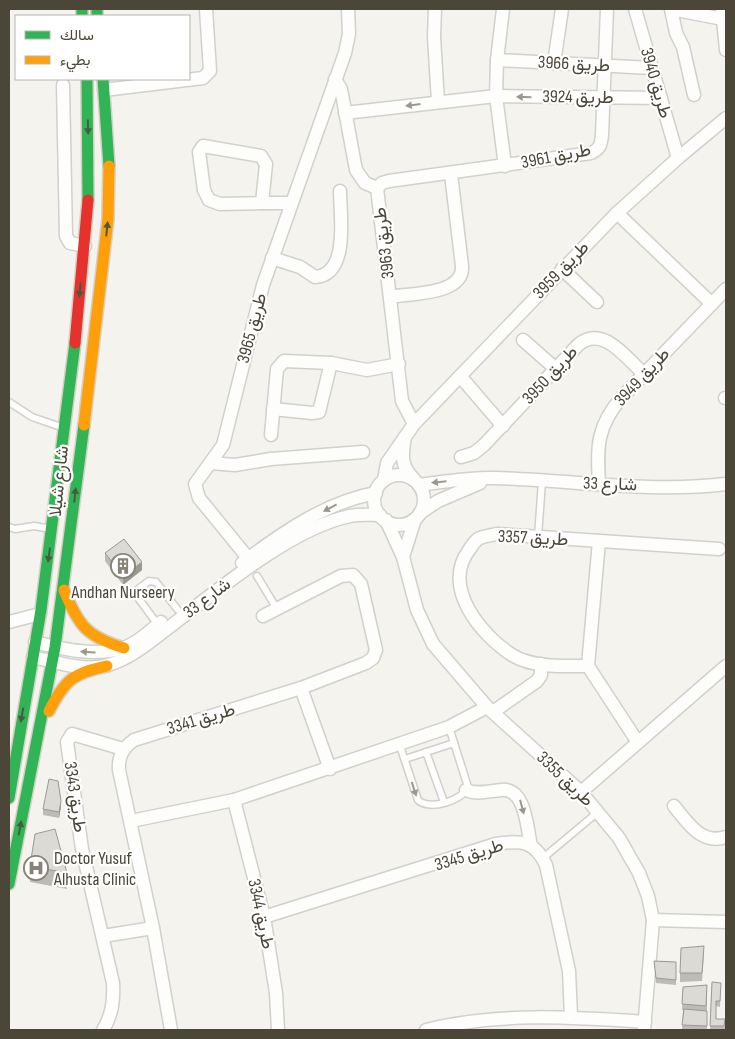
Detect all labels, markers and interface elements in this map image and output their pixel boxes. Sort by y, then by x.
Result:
legend [15,15,190,80]
text: سالك [60,26,94,45]
street label: طريق 3940 [636,45,676,121]
text: بطيء [60,51,90,73]
street label: طريق 3966 [537,52,611,76]
street label: طريق 3924 [542,86,614,108]
one-way arrow [516,92,532,100]
one-way arrow [404,101,420,109]
one-way arrow [85,120,93,136]
street label: طريق 3961 [519,139,593,173]
street label: طريق 3963 [369,206,399,280]
one-way arrow [103,221,111,237]
street label: طريق 3959 [529,237,593,303]
one-way arrow [76,282,84,298]
street label: طريق 3965 [233,291,271,365]
street label: طريق 3950 [518,342,582,408]
street label: طريق 3949 [610,343,674,411]
street label: شارع شيلا [45,445,74,517]
street label: شارع 33 [583,473,637,496]
one-way arrow [431,478,447,486]
one-way arrow [71,486,79,502]
one-way arrow [322,504,337,512]
street label: طريق 3357 [497,526,569,550]
one-way arrow [45,548,53,564]
building icon: Andhan Nurseery [110,553,136,579]
street label: شارع 33 [179,573,236,623]
place label: Andhan Nurseery [70,582,175,603]
one-way arrow [80,647,96,655]
street label: طريق 3341 [164,699,238,739]
one-way arrow [18,708,26,724]
street label: طريق 3355 [532,747,598,811]
street label: طريق 3343 [60,760,90,834]
one-way arrow [410,782,418,797]
one-way arrow [518,800,526,815]
one-way arrow [16,820,24,836]
street label: طريق 3345 [432,835,506,875]
place label: Doctor Yusuf Alhusta Clinic [53,848,136,890]
hospital icon: Doctor Yusuf Alhusta Clinic [23,855,49,881]
street label: طريق 3344 [243,877,279,951]

